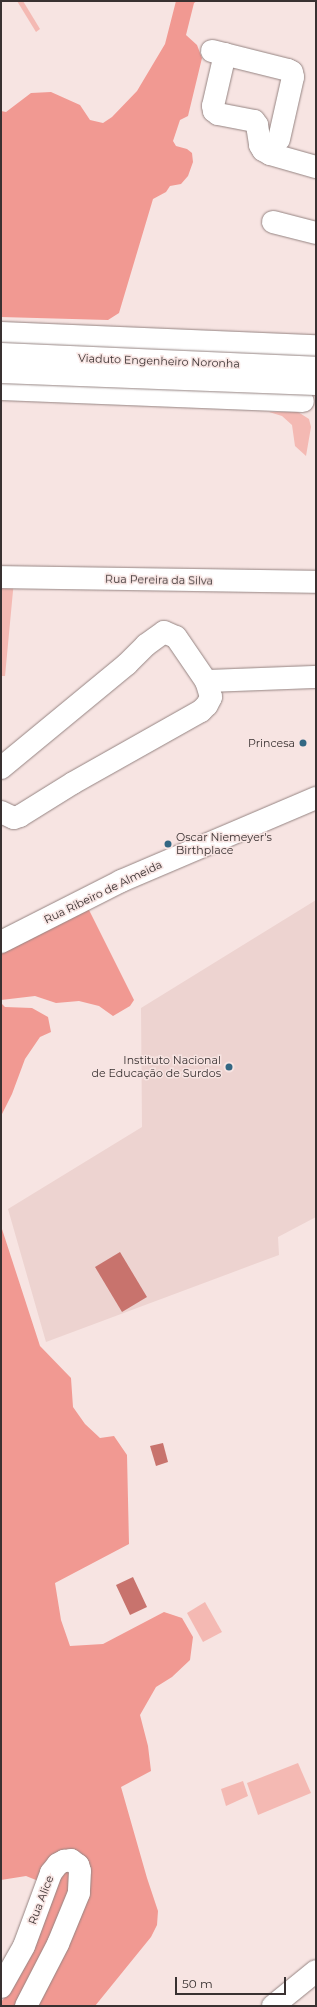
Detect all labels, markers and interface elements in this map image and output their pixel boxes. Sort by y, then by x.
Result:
street label: Viaduto Engenheiro Noronha [78,352,240,370]
street label: Rua Pereira da Silva [105,572,213,588]
place label: Princesa [248,736,295,750]
marker: Princesa [298,738,308,748]
place label: Oscar Niemeyer's Birthplace [176,831,272,857]
marker: Oscar Niemeyer's Birthplace [163,839,173,849]
street label: Rua Ribeiro de Almeida [42,858,164,926]
place label: Instituto Nacional de Educação de Surdos [92,1054,221,1080]
marker: Instituto Nacional de Educação de Surdos [224,1062,234,1072]
street label: Rua Alice [26,1874,56,1926]
scale bar [177,1969,288,1995]
text: 50 m [182,1976,213,1991]

